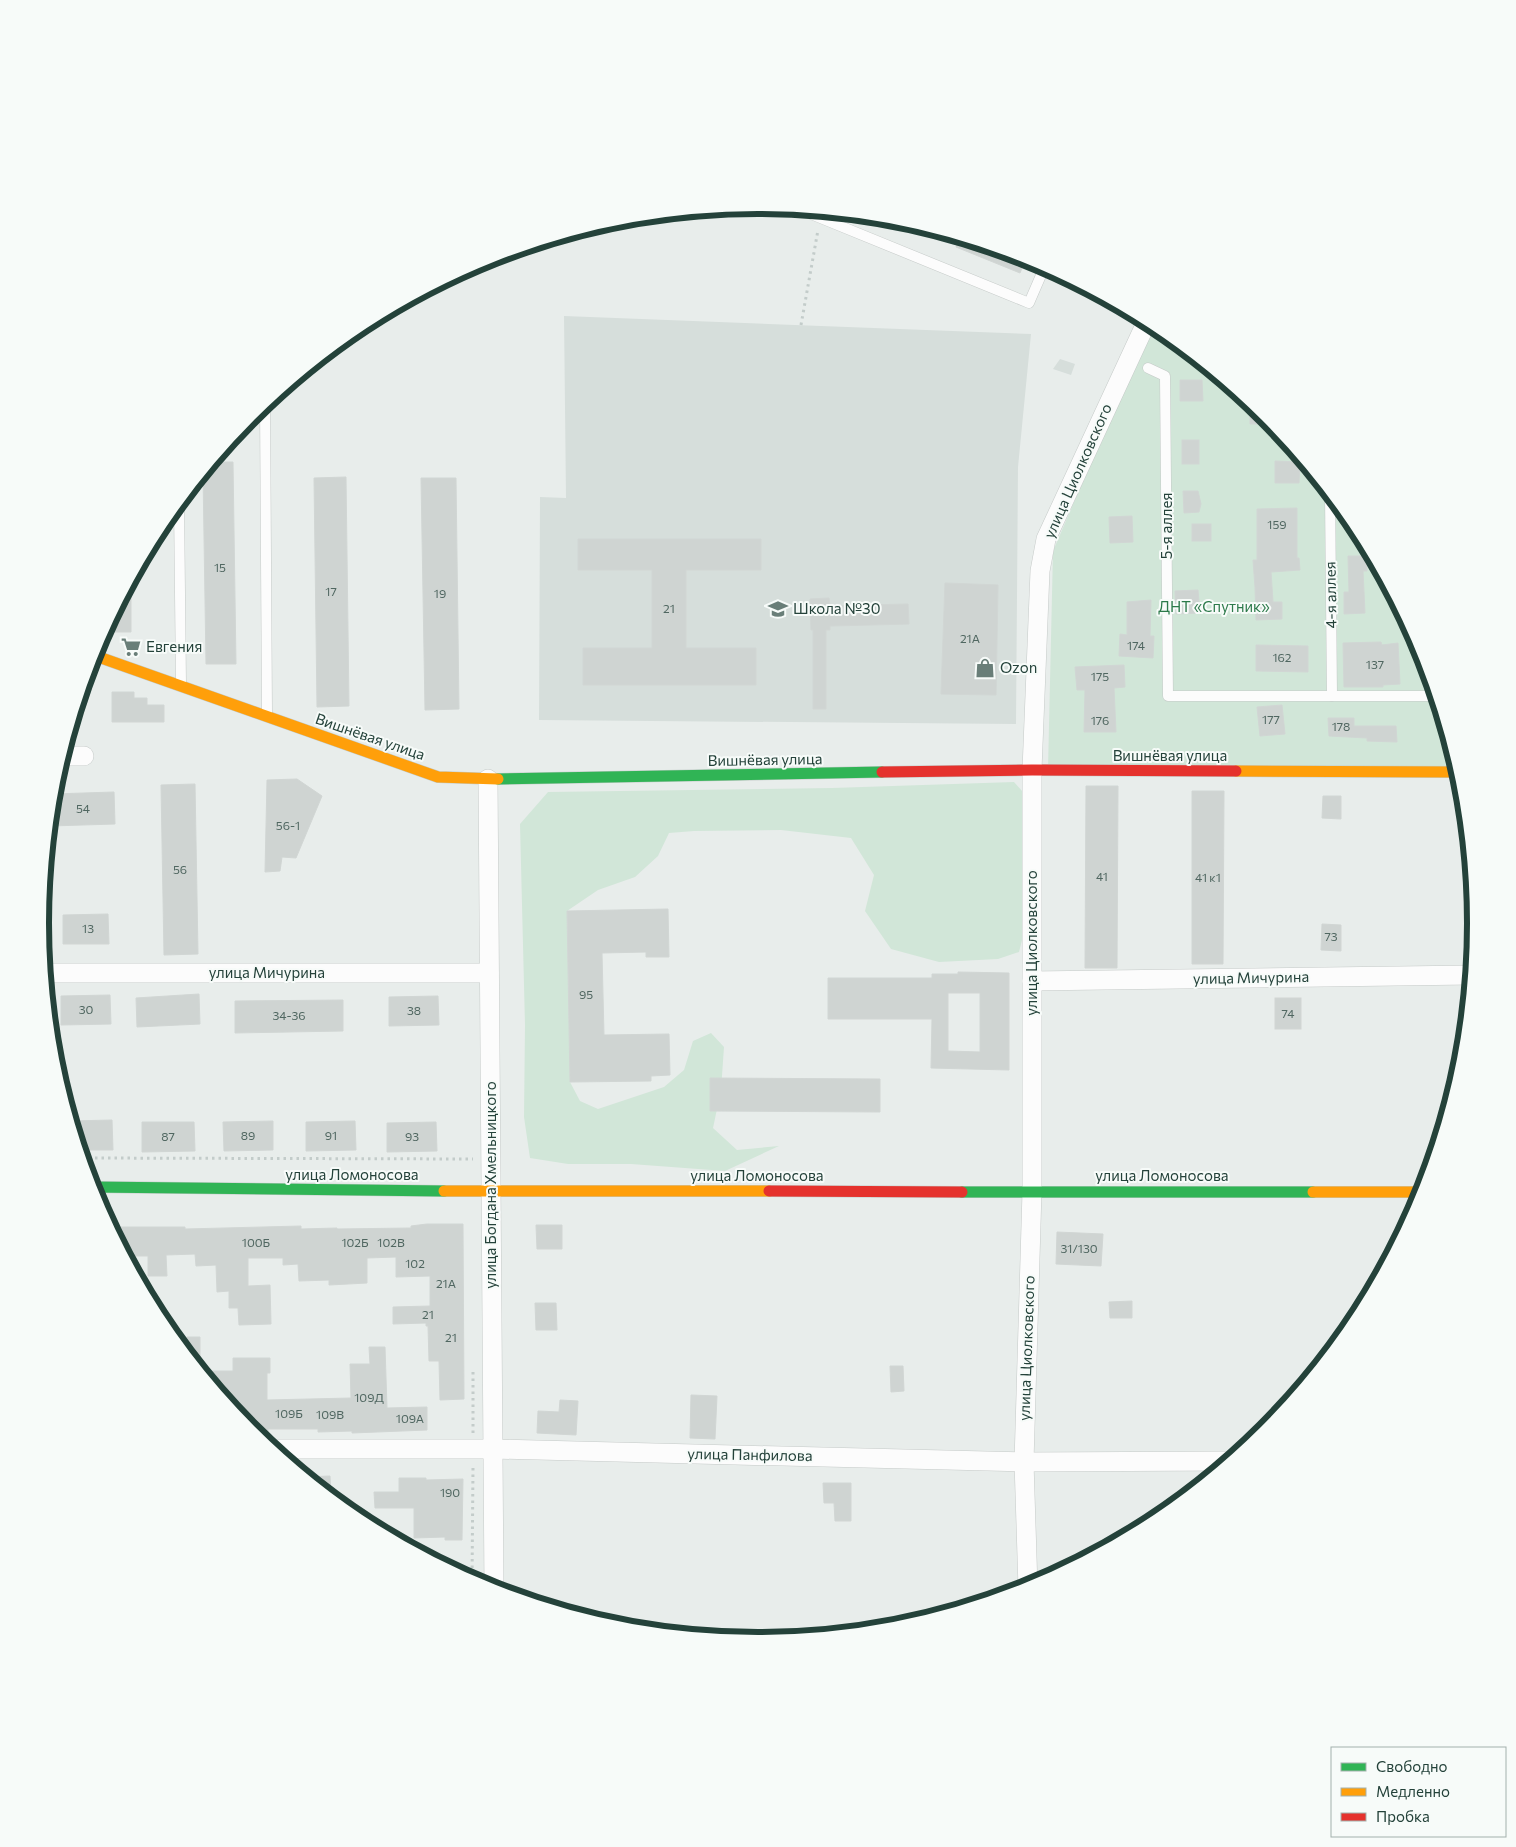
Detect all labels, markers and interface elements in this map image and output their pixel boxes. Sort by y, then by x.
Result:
street label: улица Циолковского [1039,400,1115,541]
street label: 5-я аллея [1157,493,1175,559]
house number: 159 [1267,517,1287,531]
house number: 15 [214,560,226,574]
street label: 4-я аллея [1320,561,1340,629]
house number: 17 [325,584,337,598]
house number: 19 [434,586,446,600]
park label: ДНТ «Спутник» [1158,597,1270,615]
school or university icon: Школа №30 [767,598,789,620]
place label: Школа №30 [793,599,880,617]
house number: 21 [663,601,675,615]
house number: 21А [960,631,980,645]
supermarket icon: Евгения [120,636,142,658]
place label: Евгения [146,637,202,655]
house number: 174 [1127,638,1145,652]
house number: 162 [1272,650,1292,664]
shop icon: Ozon [974,657,996,679]
house number: 137 [1366,657,1384,671]
place label: Ozon [1000,658,1037,676]
house number: 175 [1091,669,1109,683]
street label: Вишнёвая улица [313,709,427,763]
house number: 177 [1262,712,1280,726]
house number: 176 [1091,713,1109,727]
house number: 178 [1332,719,1350,733]
street label: Вишнёвая улица [1113,746,1227,764]
street label: Вишнёвая улица [707,749,822,769]
house number: 54 [76,801,90,815]
house number: 56-1 [276,818,300,832]
house number: 56 [173,862,187,876]
house number: 41 [1096,869,1108,883]
street label: улица Циолковского [1022,870,1040,1016]
house number: 41 к1 [1195,870,1221,884]
house number: 13 [82,921,94,935]
house number: 73 [1324,929,1338,943]
street label: улица Мичурина [209,963,325,981]
street label: улица Мичурина [1193,967,1309,987]
house number: 95 [579,987,593,1001]
house number: 30 [79,1002,94,1016]
house number: 38 [407,1003,421,1017]
house number: 74 [1282,1006,1294,1020]
house number: 34-36 [272,1008,306,1022]
street label: улица Богдана Хмельницкого [481,1081,499,1289]
house number: 89 [241,1128,255,1142]
house number: 91 [325,1128,337,1142]
house number: 87 [161,1129,175,1143]
house number: 93 [405,1129,419,1143]
street label: улица Ломоносова [285,1165,419,1183]
street label: улица Ломоносова [690,1166,824,1184]
street label: улица Ломоносова [1095,1166,1229,1184]
house number: 100Б [242,1235,271,1249]
house number: 102Б [341,1235,369,1249]
house number: 102В [377,1235,405,1249]
house number: 31/130 [1060,1241,1098,1255]
house number: 102 [405,1256,425,1270]
street label: улица Циолковского [1014,1275,1038,1421]
house number: 21А [436,1276,456,1290]
house number: 21 [422,1307,434,1321]
house number: 21 [445,1330,457,1344]
house number: 109Д [354,1390,384,1404]
house number: 109Б [275,1406,303,1420]
house number: 109В [316,1407,344,1421]
house number: 109А [396,1411,424,1425]
street label: улица Панфилова [687,1444,813,1464]
house number: 190 [440,1485,460,1499]
legend [1331,1747,1506,1837]
text: Свободно [1376,1757,1447,1775]
text: Медленно [1376,1782,1450,1800]
text: Пробка [1376,1807,1430,1825]

